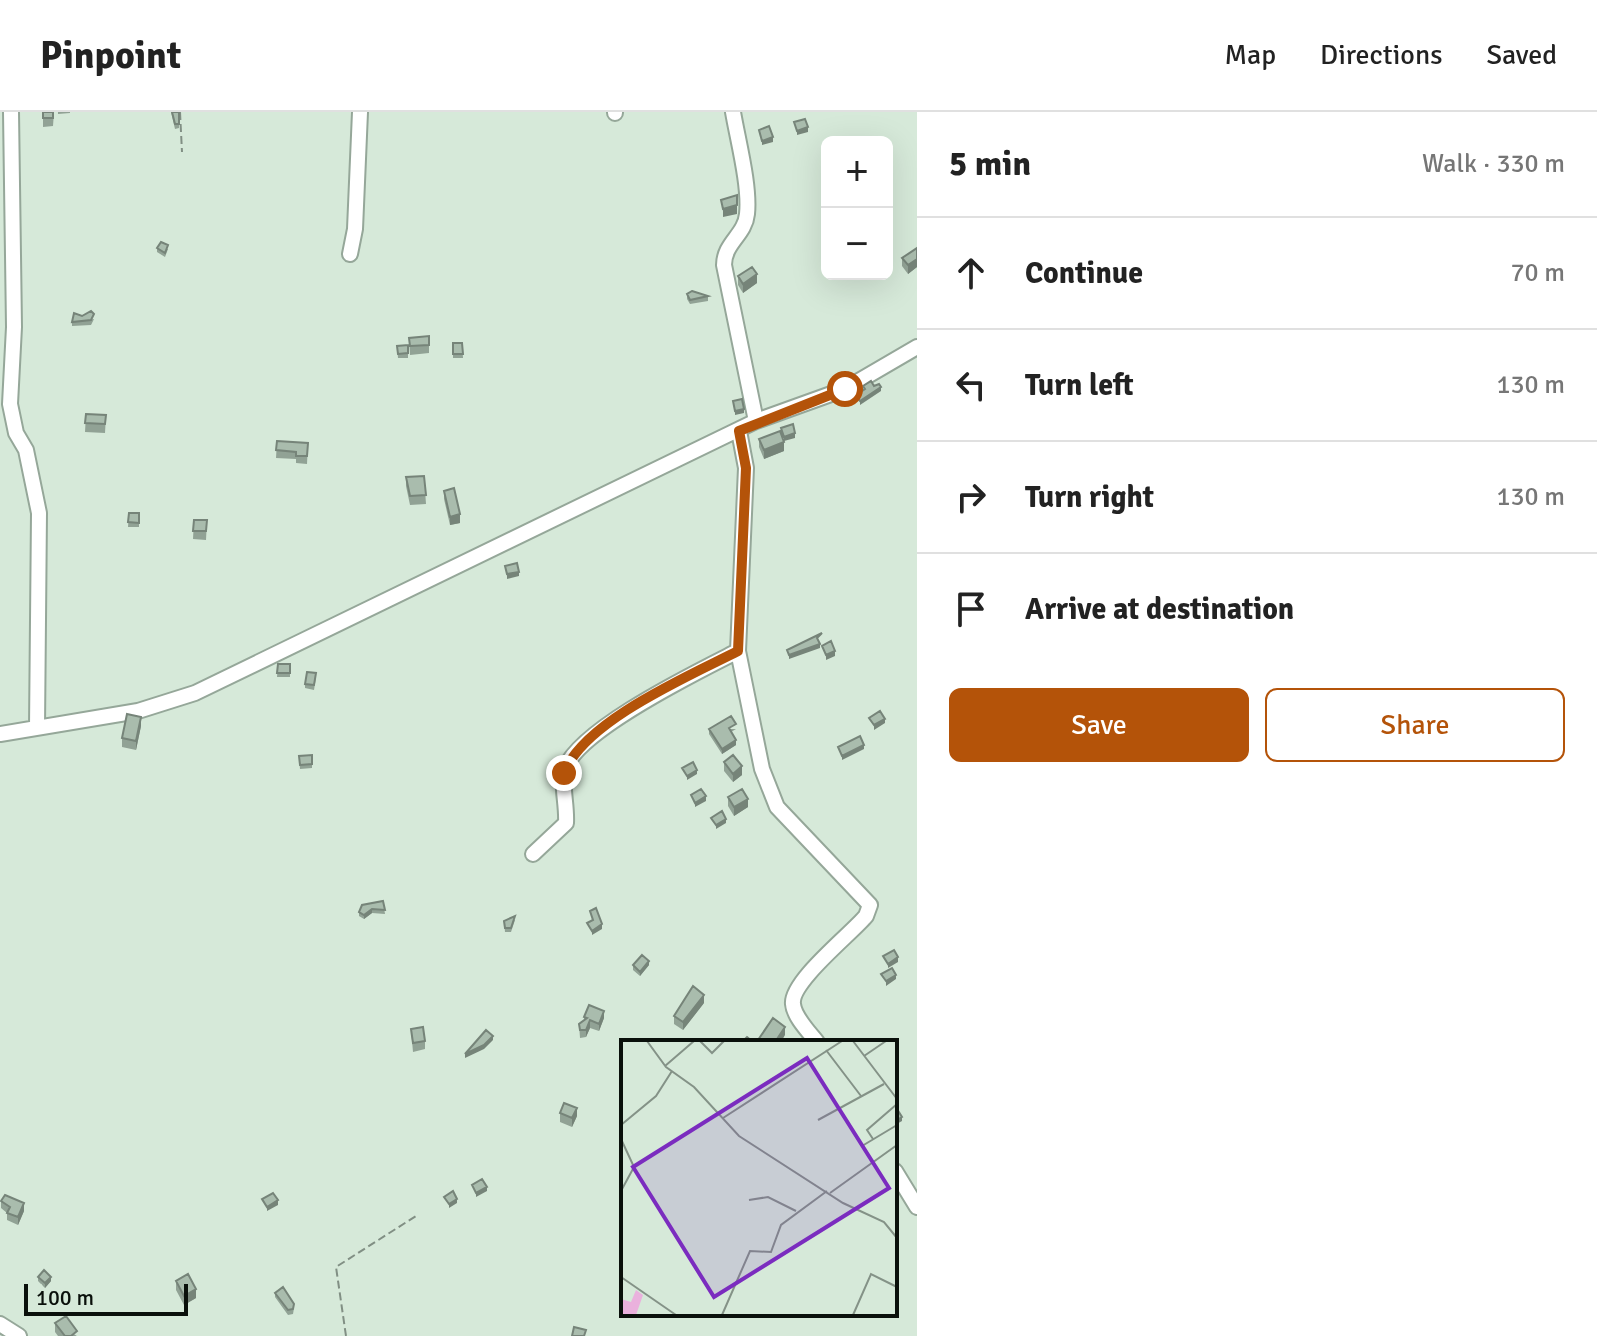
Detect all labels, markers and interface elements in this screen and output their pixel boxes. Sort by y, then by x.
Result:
text: Pinpoint [40,32,181,79]
text: Map [1224,38,1276,72]
text: Directions [1320,38,1442,72]
text: Saved [1486,38,1557,72]
map controls [821,136,893,280]
button: + [821,136,893,208]
text: 5 min [949,143,1031,185]
text: Walk · 330 m [1422,148,1565,180]
button: − [821,208,893,280]
icon: ahead [949,251,993,295]
text: Continue [1025,255,1143,292]
text: 70 m [1510,257,1565,289]
icon: left [949,363,993,407]
text: Turn left [1025,367,1134,404]
text: 130 m [1496,369,1565,401]
route start [827,371,863,407]
icon: right [949,475,993,519]
text: Turn right [1025,479,1154,516]
text: 130 m [1496,481,1565,513]
icon: arrive [949,587,993,631]
text: Arrive at destination [1025,591,1294,628]
button: Save [949,688,1249,762]
button: Share [1265,688,1565,762]
route end [546,755,582,791]
inset map [621,1040,897,1316]
scale bar [24,1280,188,1316]
text: 100 m [36,1284,94,1311]

